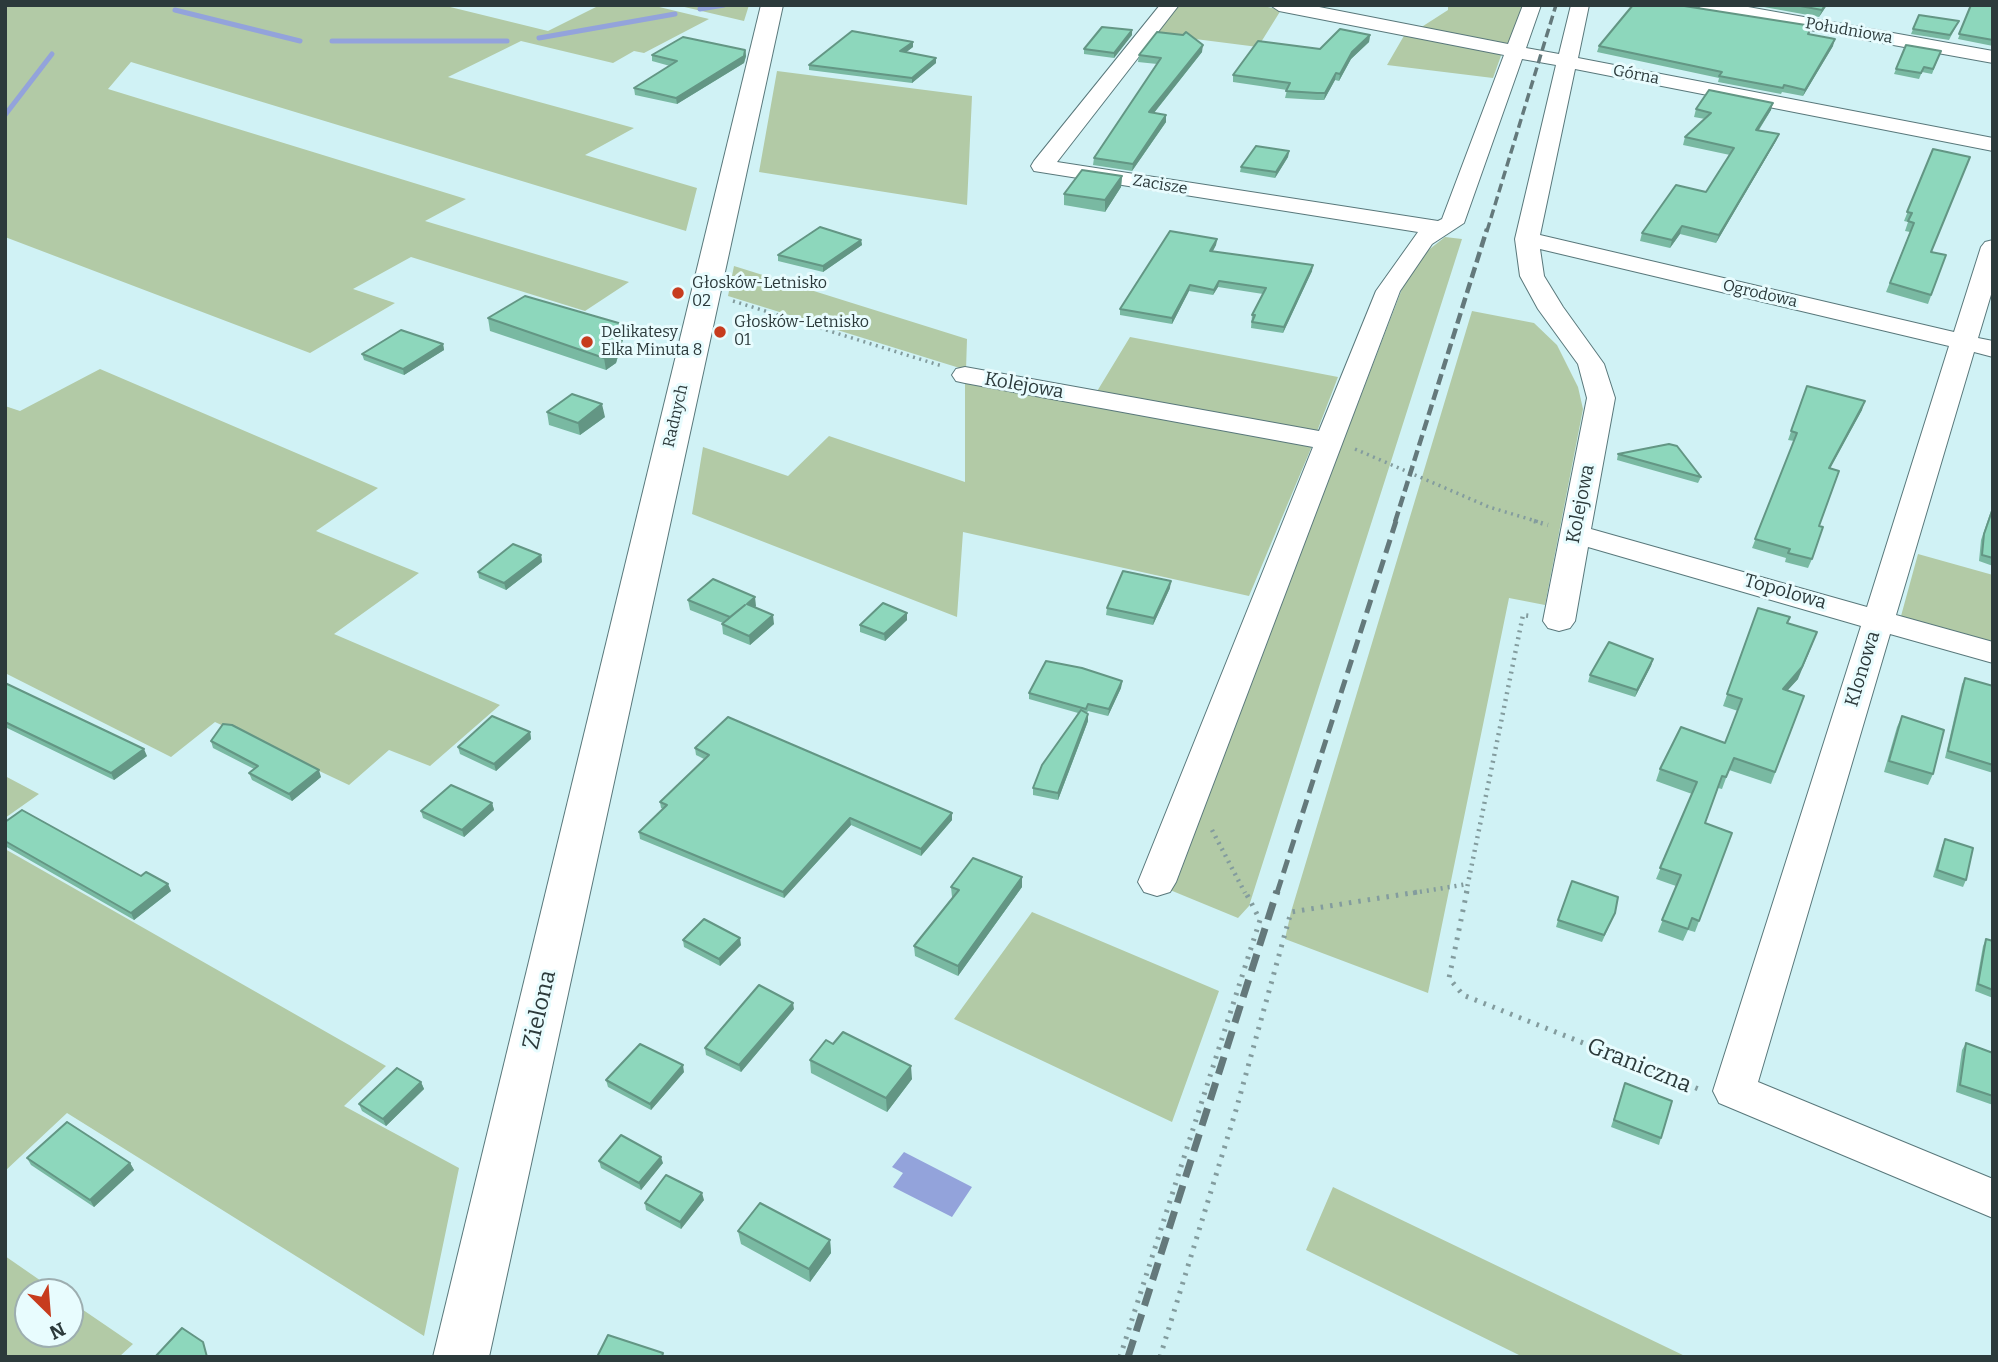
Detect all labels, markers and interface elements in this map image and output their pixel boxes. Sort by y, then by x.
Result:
street label: Południowa [1804,14,1894,48]
street label: Górna [1611,61,1661,89]
street label: Zacisze [1131,171,1189,199]
place label: Głosków-Letnisko 02 [692,274,827,312]
street label: Ogrodowa [1721,276,1799,312]
marker: Głosków-Letnisko 02 [670,285,686,301]
place label: Głosków-Letnisko 01 [734,313,869,351]
place label: Delikatesy Elka Minuta 8 [601,323,702,361]
marker: Głosków-Letnisko 01 [712,324,728,340]
marker: Delikatesy Elka Minuta 8 [579,334,595,350]
street label: Kolejowa [983,368,1065,404]
street label: Radnych [659,383,693,449]
street label: Kolejowa [1562,463,1600,545]
street label: Topolowa [1741,569,1829,615]
street label: Klonowa [1841,629,1885,709]
street label: Zielona [518,968,562,1052]
street label: Graniczna [1583,1033,1695,1099]
north arrow [14,1278,84,1348]
text: N [46,1317,69,1344]

